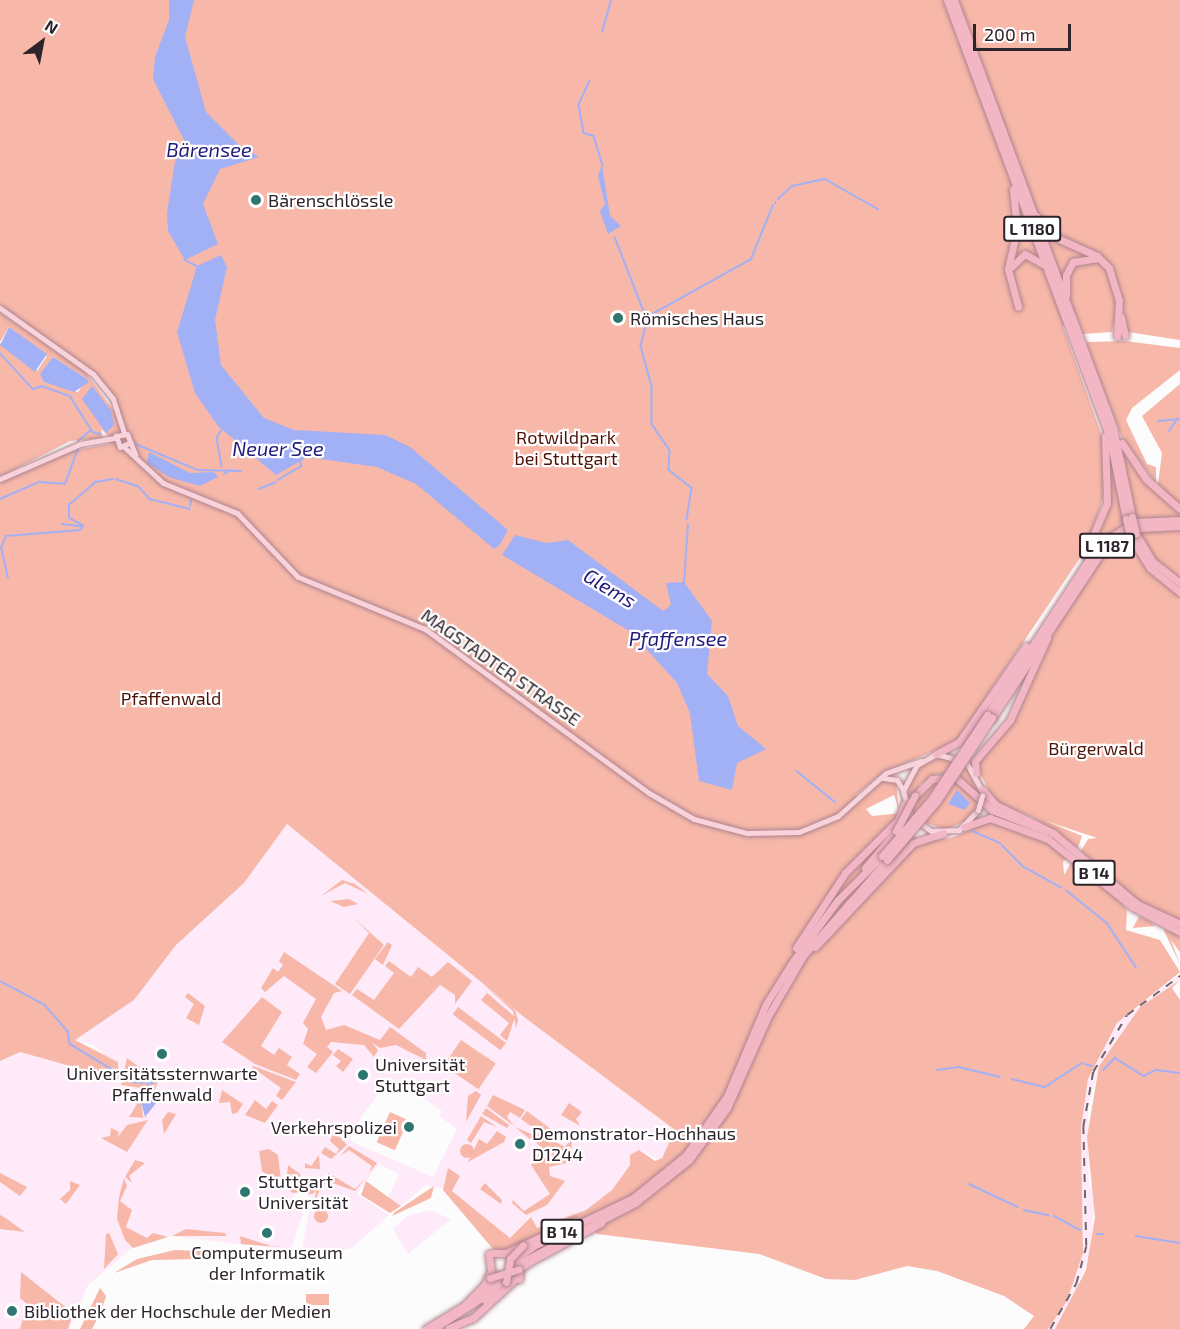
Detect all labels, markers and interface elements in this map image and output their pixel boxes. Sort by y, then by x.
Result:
north arrow [12,12,72,72]
scale bar [976,12,1074,50]
text: N [42,15,62,37]
text: 200 m [984,23,1036,45]
water label: Bärensee [166,137,252,161]
place label: Bärenschlössle [268,189,393,211]
marker: Bärenschlössle [249,193,263,207]
road number: L 1180 [1002,216,1062,242]
place label: Römisches Haus [630,307,764,329]
marker: Römisches Haus [611,311,625,325]
park label: Rotwildpark bei Stuttgart [514,427,618,470]
water label: Neuer See [232,436,324,460]
road number: L 1187 [1078,533,1136,559]
water label: Glems [580,563,640,613]
street label: MAGSTADTER STRASSE [417,604,585,730]
water label: Pfaffensee [629,626,727,650]
park label: Pfaffenwald [121,687,221,709]
park label: Bürgerwald [1048,737,1144,759]
road number: B 14 [1072,860,1116,886]
marker: Universitätssternwarte Pfaffenwald [155,1047,169,1061]
place label: Universität Stuttgart [375,1054,465,1096]
place label: Universitätssternwarte Pfaffenwald [66,1063,258,1106]
marker: Universität Stuttgart [356,1068,370,1082]
place label: Verkehrspolizei [271,1116,397,1138]
marker: Verkehrspolizei [402,1120,416,1134]
place label: Demonstrator-Hochhaus D1244 [532,1123,736,1166]
marker: Demonstrator-Hochhaus D1244 [513,1137,527,1151]
place label: Stuttgart Universität [258,1171,348,1214]
marker: Stuttgart Universität [236,1183,254,1201]
road number: B 14 [540,1219,584,1245]
marker: Computermuseum der Informatik [260,1226,274,1240]
place label: Computermuseum der Informatik [191,1242,343,1284]
place label: Bibliothek der Hochschule der Medien [24,1300,332,1322]
marker: Bibliothek der Hochschule der Medien [5,1304,19,1318]

